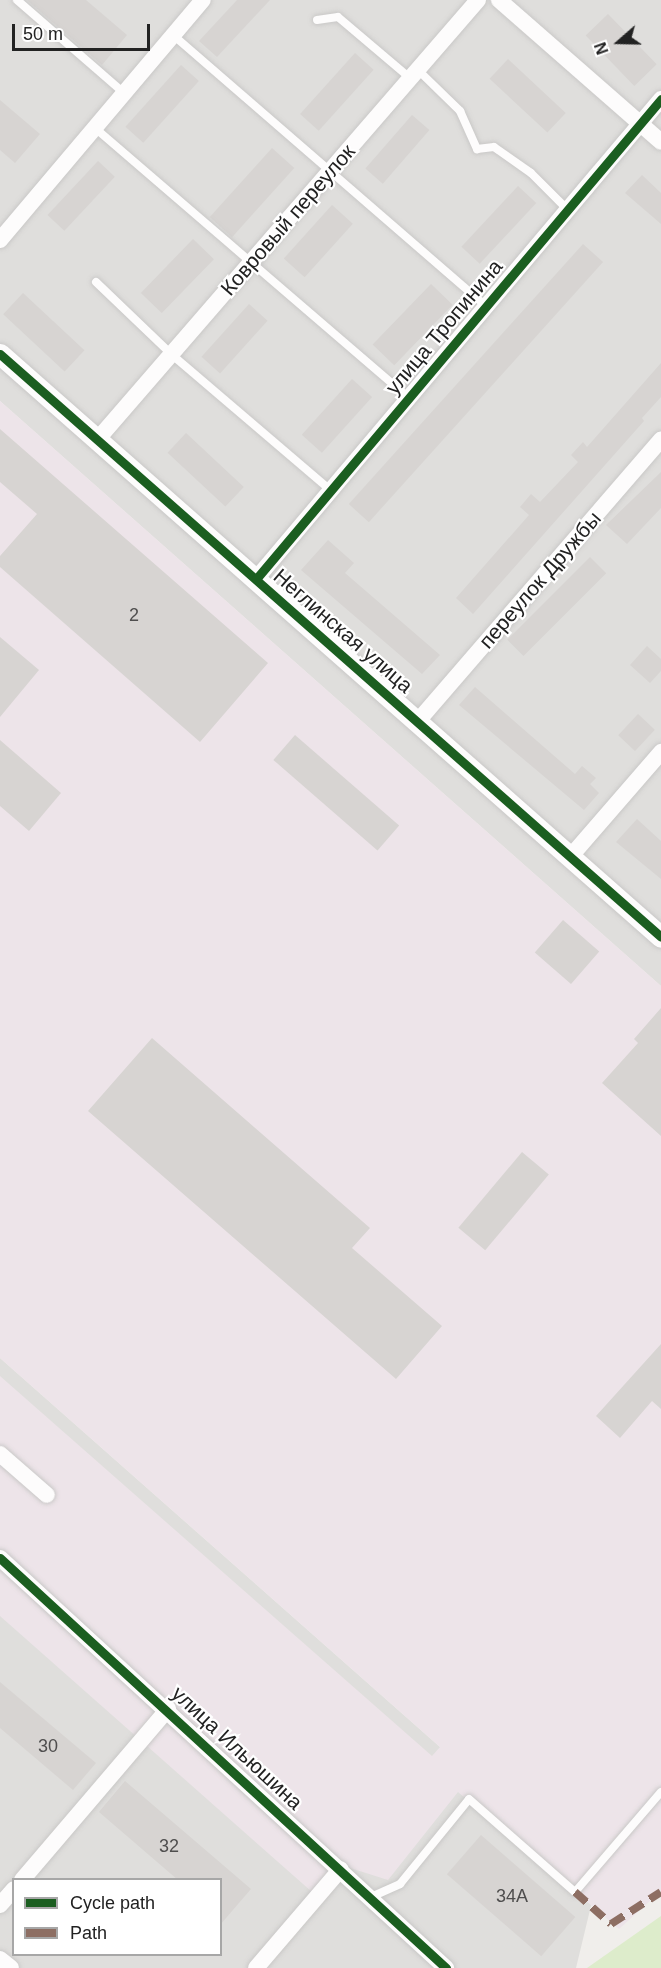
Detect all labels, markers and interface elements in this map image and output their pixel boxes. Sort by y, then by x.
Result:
scale bar [15,12,153,50]
north arrow [589,12,649,72]
text: 50 m [23,24,63,44]
text: N [592,40,612,57]
street label: Ковровый переулок [216,139,360,301]
street label: улица Тропинина [380,254,508,400]
street label: переулок Дружбы [474,506,606,654]
street label: Неглинская улица [268,564,418,698]
house number: 2 [129,604,139,626]
street label: улица Ильюшина [166,1681,308,1815]
house number: 30 [38,1735,58,1757]
house number: 32 [159,1835,179,1857]
legend [12,1878,222,1956]
house number: 34А [496,1885,528,1907]
text: Cycle path [70,1893,155,1913]
text: Path [70,1923,107,1943]

